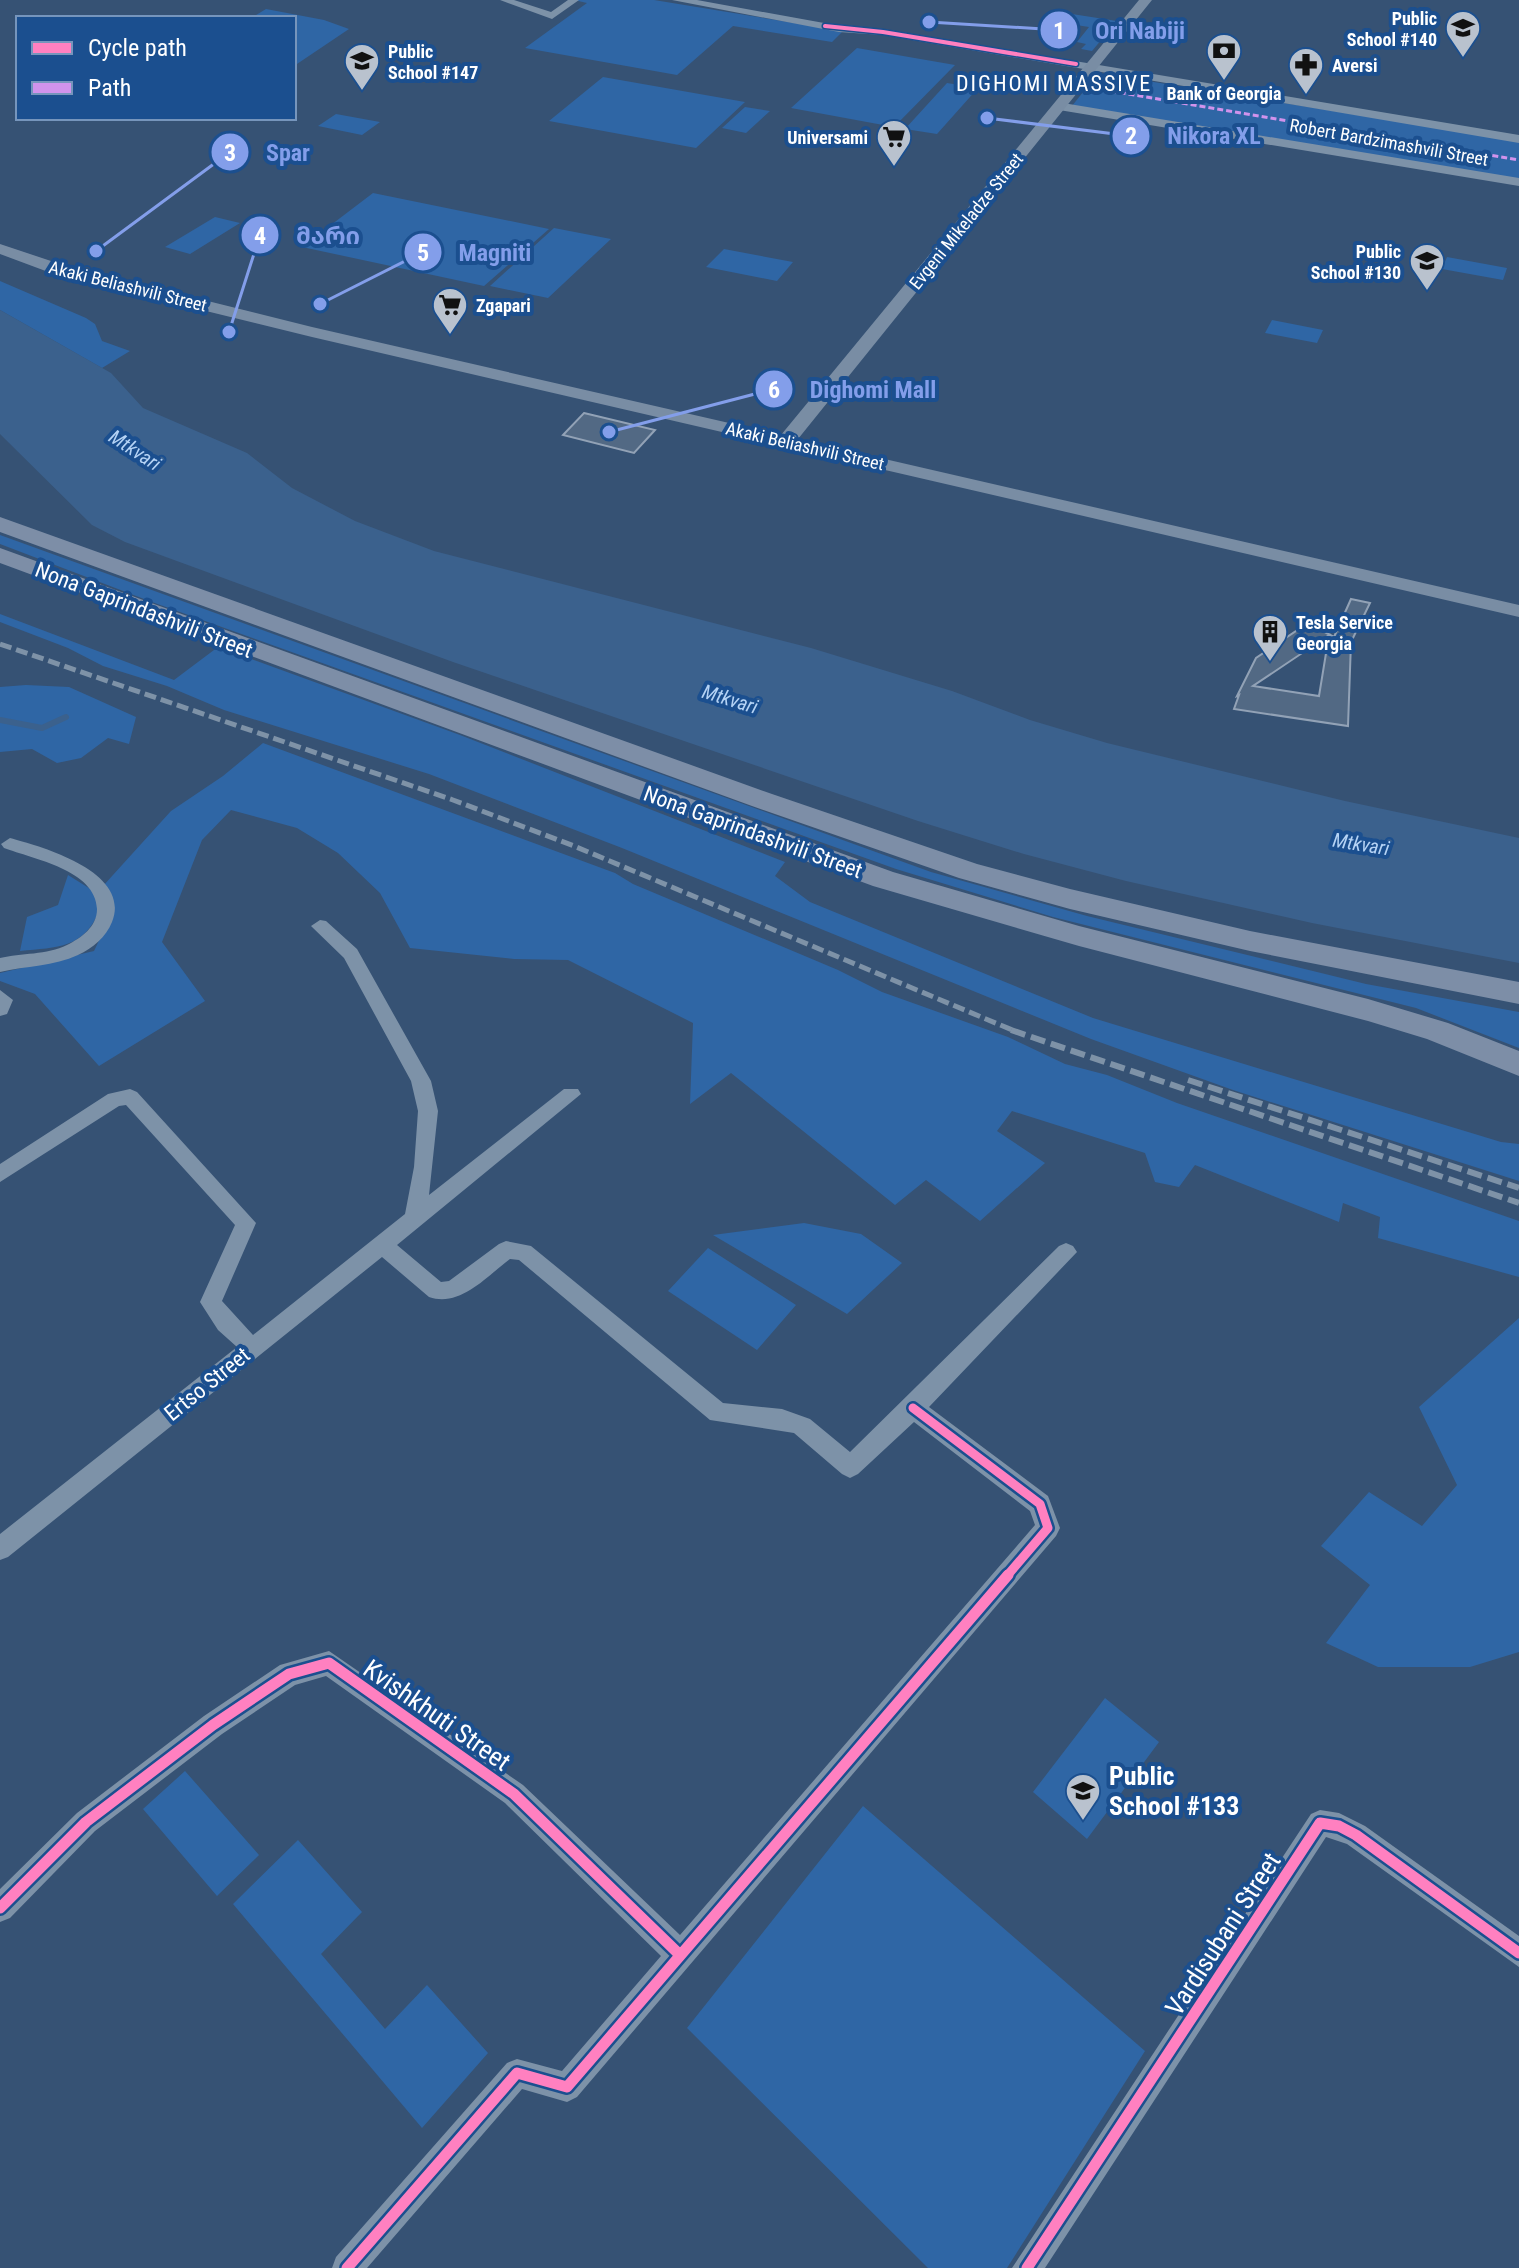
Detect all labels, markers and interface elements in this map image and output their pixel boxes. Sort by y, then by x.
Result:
callout: Ori Nabiji [1039,6,1201,54]
place label: Public School #140 [1347,8,1437,50]
school or university icon: Public School #140 [1444,9,1482,59]
legend [16,16,296,120]
text: 1 [1053,17,1065,45]
text: Ori Nabiji [1095,17,1185,45]
bank icon: Bank of Georgia [1205,32,1243,82]
text: Cycle path [88,34,187,62]
place label: Public School #147 [388,41,478,83]
school or university icon: Public School #147 [343,42,381,92]
pharmacy icon: Aversi [1287,46,1325,96]
place label: Aversi [1332,55,1378,76]
district label: DIGHOMI MASSIVE [956,71,1152,96]
text: Path [88,74,131,102]
place label: Bank of Georgia [1166,83,1282,104]
callout: Nikora XL [1111,112,1277,160]
street label: Robert Bardzimashvili Street [1288,114,1490,170]
supermarket icon: Universami [875,118,913,168]
text: 2 [1125,122,1137,150]
text: Nikora XL [1167,122,1261,150]
place label: Universami [787,127,868,148]
callout: Spar [210,128,326,176]
text: 3 [224,139,236,167]
text: Spar [266,139,310,167]
street label: Evgeni Mikeladze Street [905,149,1027,293]
callout: მარი [240,211,376,259]
text: 4 [254,222,266,250]
text: მარი [296,222,360,250]
callout: Magniti [403,228,548,276]
text: 5 [417,239,429,267]
text: Magniti [459,239,531,267]
place label: Public School #130 [1311,241,1401,283]
school or university icon: Public School #130 [1408,242,1446,292]
street label: Akaki Beliashvili Street [47,256,209,316]
supermarket icon: Zgapari [431,286,469,336]
place label: Zgapari [476,295,531,316]
callout: Dighomi Mall [754,365,952,413]
text: 6 [768,376,780,404]
text: Dighomi Mall [810,376,936,404]
street label: Akaki Beliashvili Street [724,418,886,474]
water label: Mtkvari [105,424,166,476]
street label: Nona Gaprindashvili Street [32,557,256,663]
place label: Tesla Service Georgia [1296,612,1393,654]
building icon: Tesla Service Georgia [1251,613,1289,663]
water label: Mtkvari [699,679,761,719]
street label: Nona Gaprindashvili Street [640,781,866,883]
water label: Mtkvari [1331,828,1392,860]
street label: Ertso Street [159,1342,255,1426]
street label: Kvishkhuti Street [358,1653,516,1777]
place label: Public School #133 [1109,1761,1239,1821]
school or university icon: Public School #133 [1064,1772,1102,1822]
street label: Vardisubani Street [1159,1847,1287,2021]

